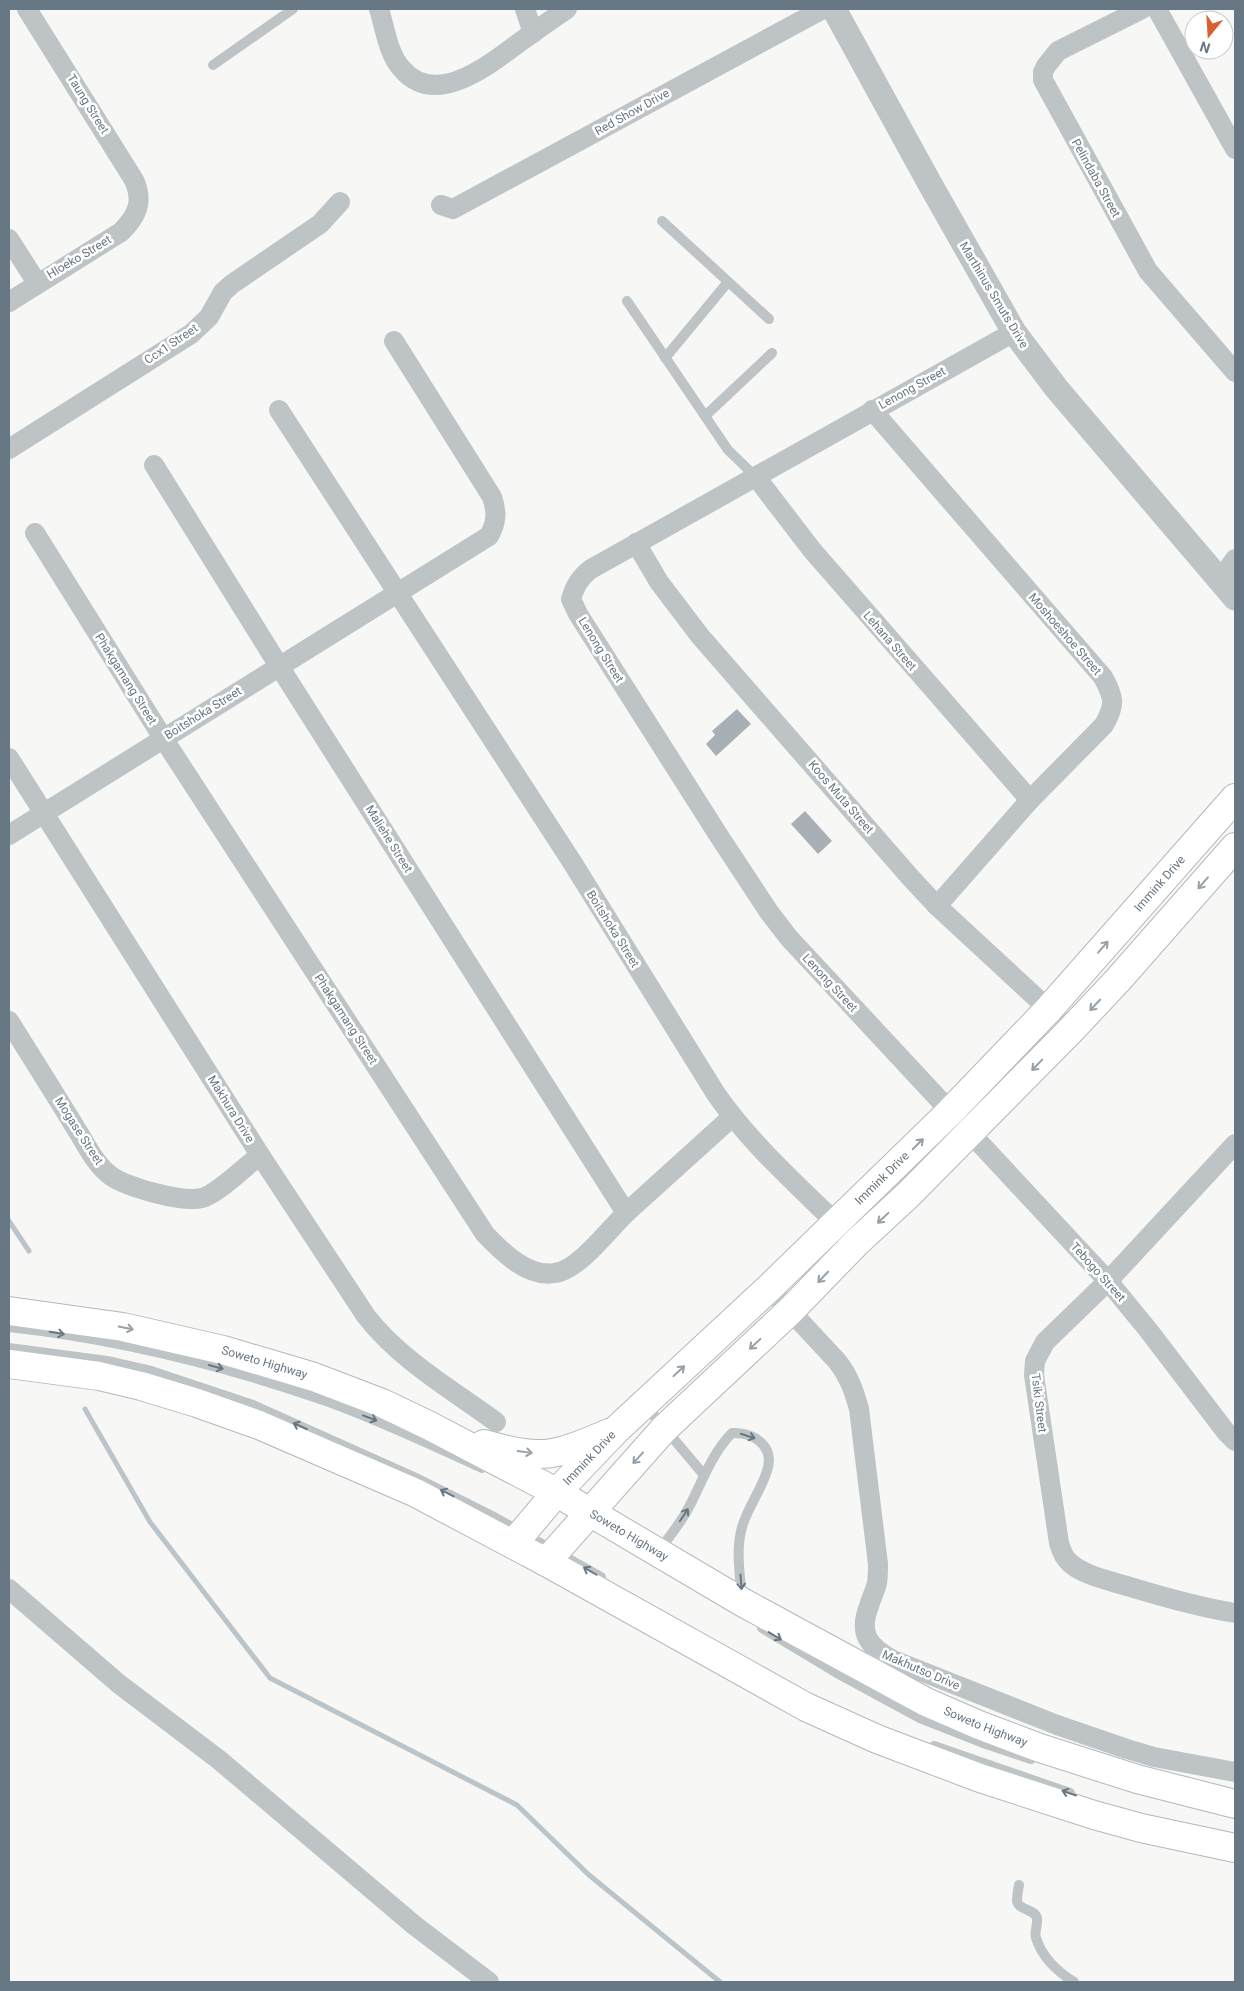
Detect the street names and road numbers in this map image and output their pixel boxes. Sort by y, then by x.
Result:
street label: Taung Street [64,72,112,136]
street label: Red Show Drive [592,86,672,138]
street label: Pelindaba Street [1069,136,1123,220]
street label: Hloeko Street [44,232,114,282]
street label: Marthinus Smuts Drive [957,239,1031,351]
street label: Ccx1 Street [142,321,200,367]
street label: Lenong Street [876,364,948,412]
street label: Moshoeshoe Street [1026,590,1104,678]
street label: Lehana Street [861,609,920,673]
street label: Lenong Street [575,615,627,685]
street label: Phakgamang Street [92,631,160,727]
street label: Boitshoka Street [162,684,244,742]
street label: Koos Muta Street [805,758,877,837]
street label: Maliehe Street [363,803,415,875]
street label: Immink Drive [1131,853,1188,914]
street label: Boitshoka Street [584,888,642,970]
street label: Lenong Street [800,951,861,1015]
street label: Phakgamang Street [312,971,380,1067]
street label: Makhura Drive [205,1073,257,1145]
street label: Mogase Street [52,1095,106,1167]
street label: Immink Drive [852,1149,912,1208]
street label: Tebogo Street [1068,1240,1128,1305]
street label: Soweto Highway [220,1343,309,1382]
street label: Tsiki Street [1028,1373,1050,1433]
street label: Immink Drive [560,1428,619,1488]
street label: Soweto Highway [587,1507,671,1564]
street label: Makhutso Drive [880,1647,962,1693]
street label: Soweto Highway [942,1704,1030,1750]

